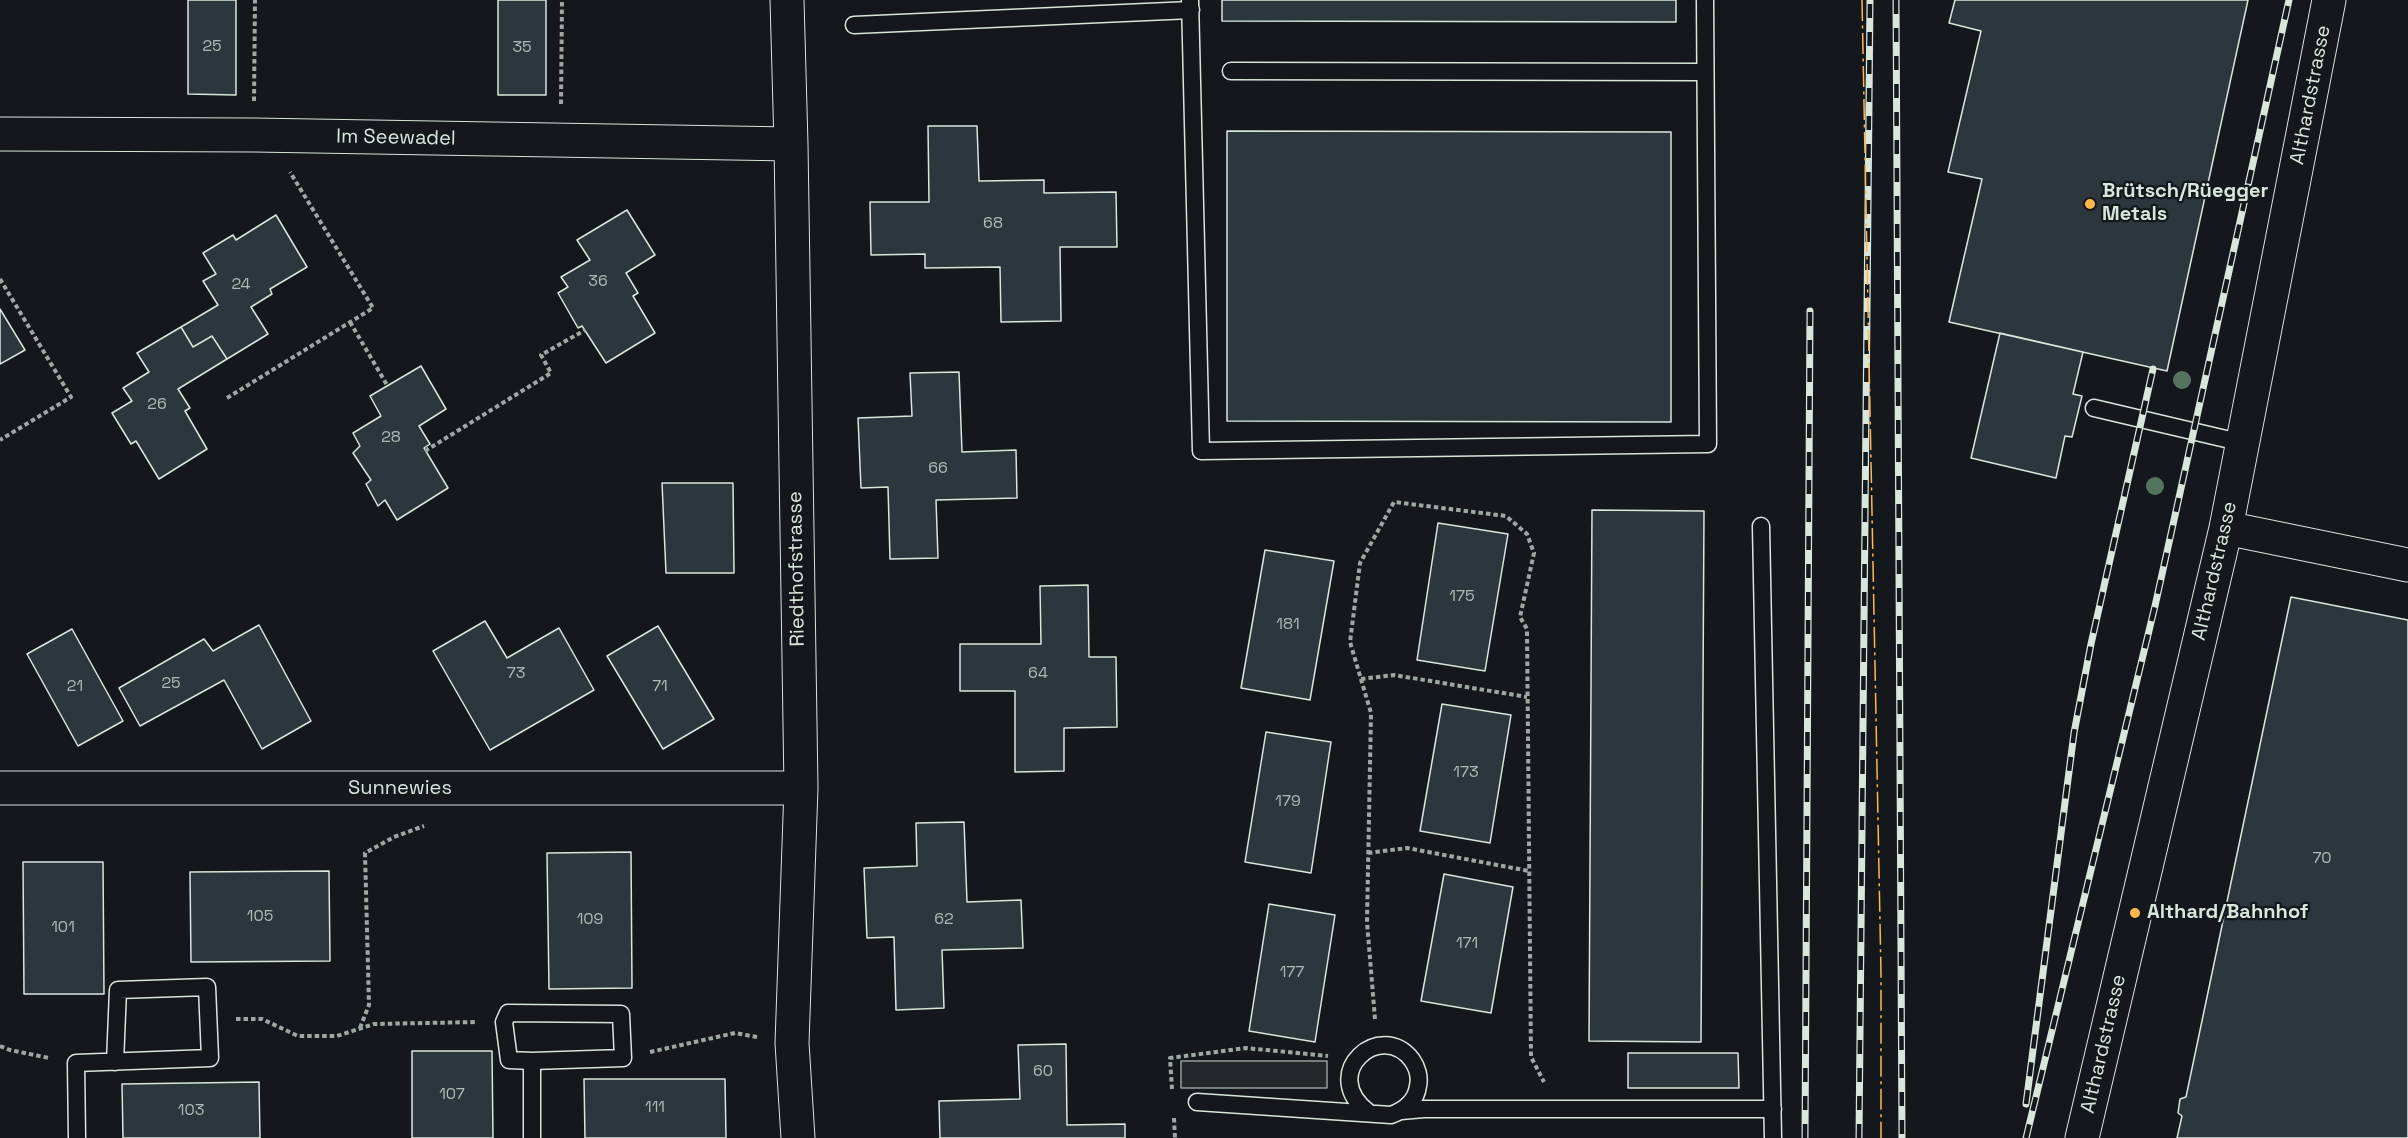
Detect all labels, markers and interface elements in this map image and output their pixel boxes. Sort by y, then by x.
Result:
street label: Althardstrasse [2286,23,2336,167]
house number: 25 [202,37,222,57]
house number: 35 [512,38,532,58]
street label: Im Seewadel [336,125,456,151]
place label: Brütsch/Rüegger Metals [2102,180,2268,227]
marker: Brütsch/Rüegger Metals [2083,197,2097,211]
house number: 68 [983,214,1003,234]
house number: 36 [588,272,608,292]
house number: 24 [231,275,251,295]
house number: 26 [147,395,167,415]
house number: 28 [381,428,401,448]
house number: 66 [928,459,948,479]
street label: Riedthofstrasse [784,491,810,647]
street label: Althardstrasse [2187,499,2243,643]
house number: 175 [1449,587,1475,607]
house number: 181 [1276,615,1300,635]
house number: 73 [507,664,525,684]
house number: 64 [1028,664,1048,684]
house number: 25 [161,674,181,694]
house number: 21 [67,677,83,697]
house number: 71 [652,677,668,697]
house number: 173 [1453,763,1479,783]
street label: Sunnewies [348,777,452,801]
house number: 179 [1275,792,1301,812]
house number: 70 [2312,849,2332,869]
place label: Althard/Bahnhof [2147,901,2309,925]
marker: Althard/Bahnhof [2128,906,2142,920]
house number: 105 [247,907,273,927]
house number: 109 [577,910,603,930]
house number: 62 [934,910,954,930]
house number: 101 [51,918,75,938]
house number: 171 [1456,934,1478,954]
house number: 177 [1280,963,1304,983]
street label: Althardstrasse [2076,972,2132,1116]
house number: 60 [1033,1062,1053,1082]
house number: 107 [439,1085,465,1105]
house number: 111 [645,1098,665,1118]
house number: 103 [178,1101,204,1121]

